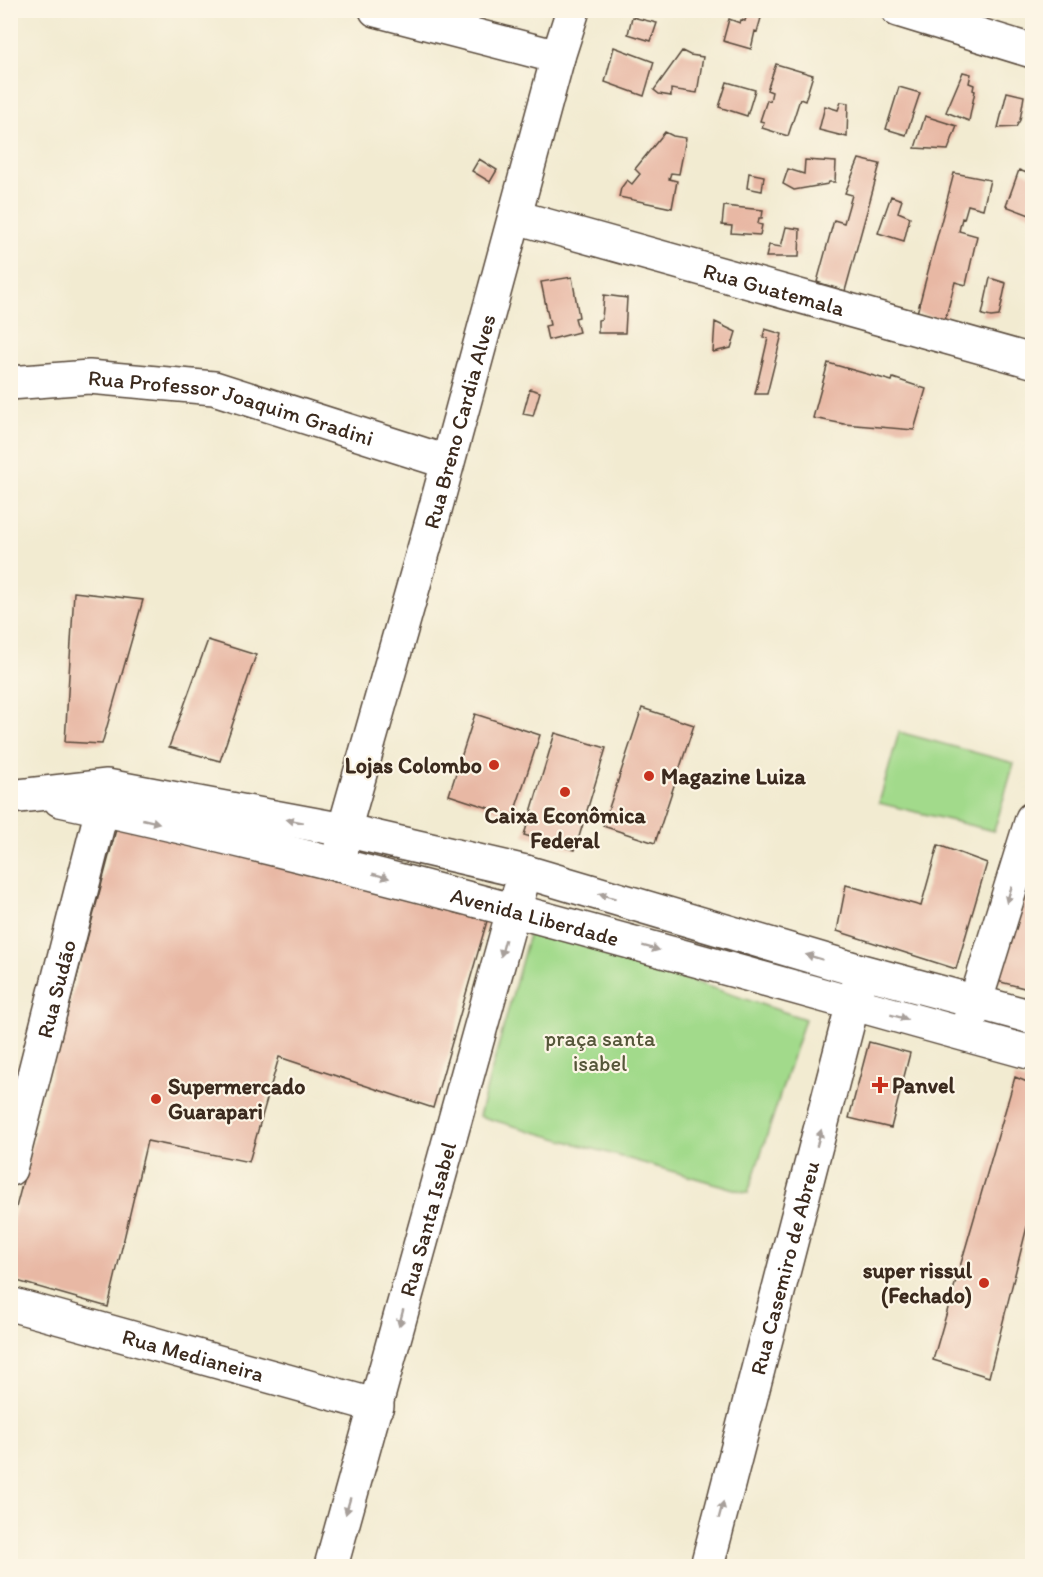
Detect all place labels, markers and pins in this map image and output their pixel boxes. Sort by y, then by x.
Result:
place label: Lojas Colombo [345,752,482,779]
marker: Lojas Colombo [487,758,501,772]
place label: Magazine Luiza [661,763,806,790]
marker: Magazine Luiza [642,769,656,783]
marker: Caixa Econômica Federal [558,785,572,799]
place label: Caixa Econômica Federal [484,802,646,854]
place label: Panvel [892,1072,955,1099]
place label: Supermercado Guarapari [168,1073,305,1125]
marker: Panvel [873,1078,887,1092]
marker: Supermercado Guarapari [149,1092,163,1106]
place label: super rissul (Fechado) [863,1257,973,1309]
marker: super rissul (Fechado) [977,1276,991,1290]

